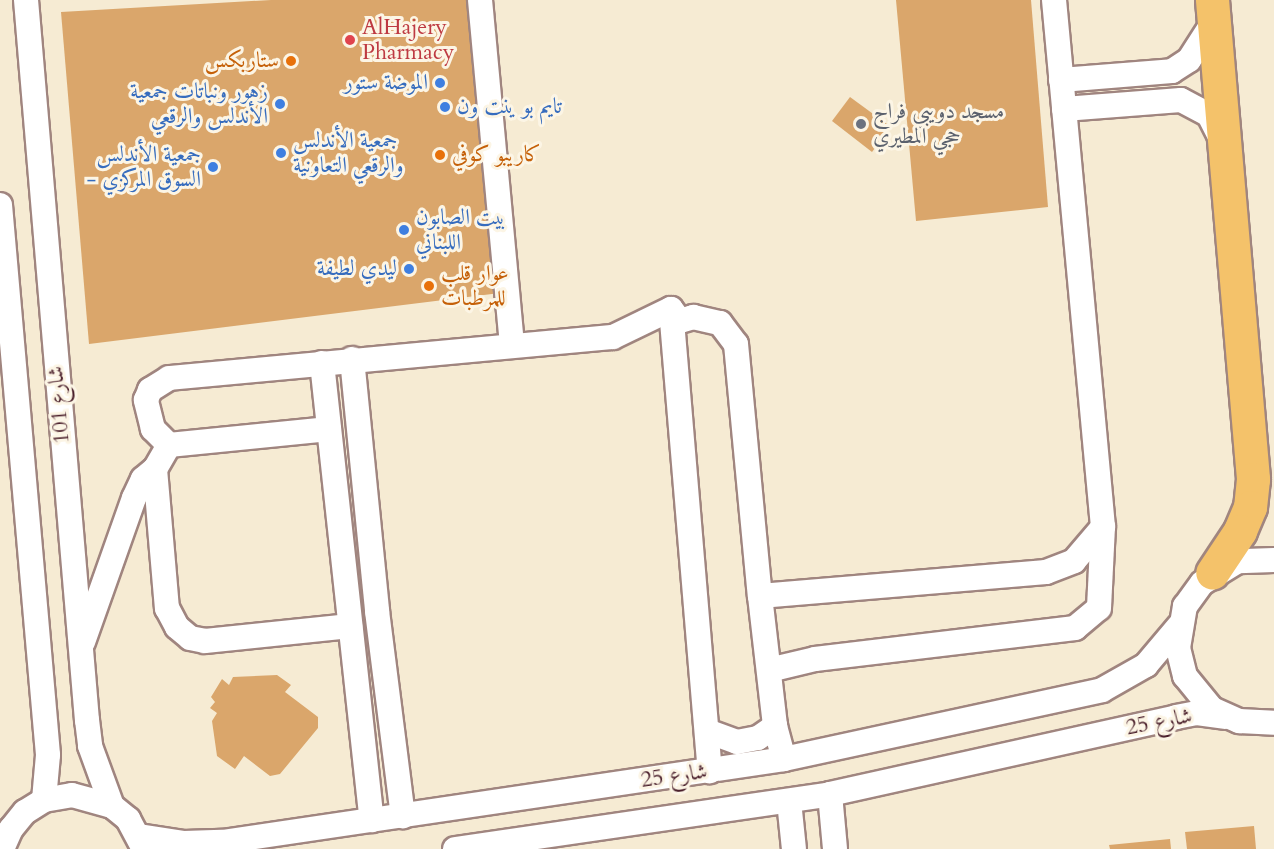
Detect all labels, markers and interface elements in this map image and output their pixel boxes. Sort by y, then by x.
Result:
place label: AlHajery Pharmacy [362,14,454,66]
marker: AlHajery Pharmacy [343,33,357,47]
place label: ستاربكس [205,48,279,74]
marker: ستاربكس [284,54,298,68]
place label: الموضة ستور [344,70,428,96]
marker: الموضة ستور [433,76,447,90]
place label: زهور ونباتات جمعية الأندلس والرقعي [130,78,268,130]
place label: تايم بو ينت ون [457,94,562,120]
marker: زهور ونباتات جمعية الأندلس والرقعي [273,97,287,111]
place label: مسجد دويبي فراج حجي المطيري [873,98,1004,150]
marker: تايم بو ينت ون [438,100,452,114]
marker: مسجد دويبي فراج حجي المطيري [854,117,868,131]
place label: جمعية الأندلس والرقعي التعاونية [293,127,403,178]
place label: جمعية الأندلس - السوق المركزي [87,141,201,192]
place label: كاريبو كوفي [452,142,541,168]
marker: جمعية الأندلس والرقعي التعاونية [274,146,288,160]
marker: كاريبو كوفي [433,148,447,162]
marker: جمعية الأندلس - السوق المركزي [206,160,220,174]
place label: بيت الصابون اللبناني [416,204,506,255]
marker: بيت الصابون اللبناني [397,223,411,237]
place label: ليدي لطيفة [317,256,397,282]
place label: عوار قلب للمرطبات [441,260,509,312]
marker: ليدي لطيفة [402,262,416,276]
marker: عوار قلب للمرطبات [422,279,436,293]
street label: شارع 101 [42,365,76,445]
street label: شارع 25 [1124,703,1194,741]
street label: شارع 25 [639,758,709,794]

